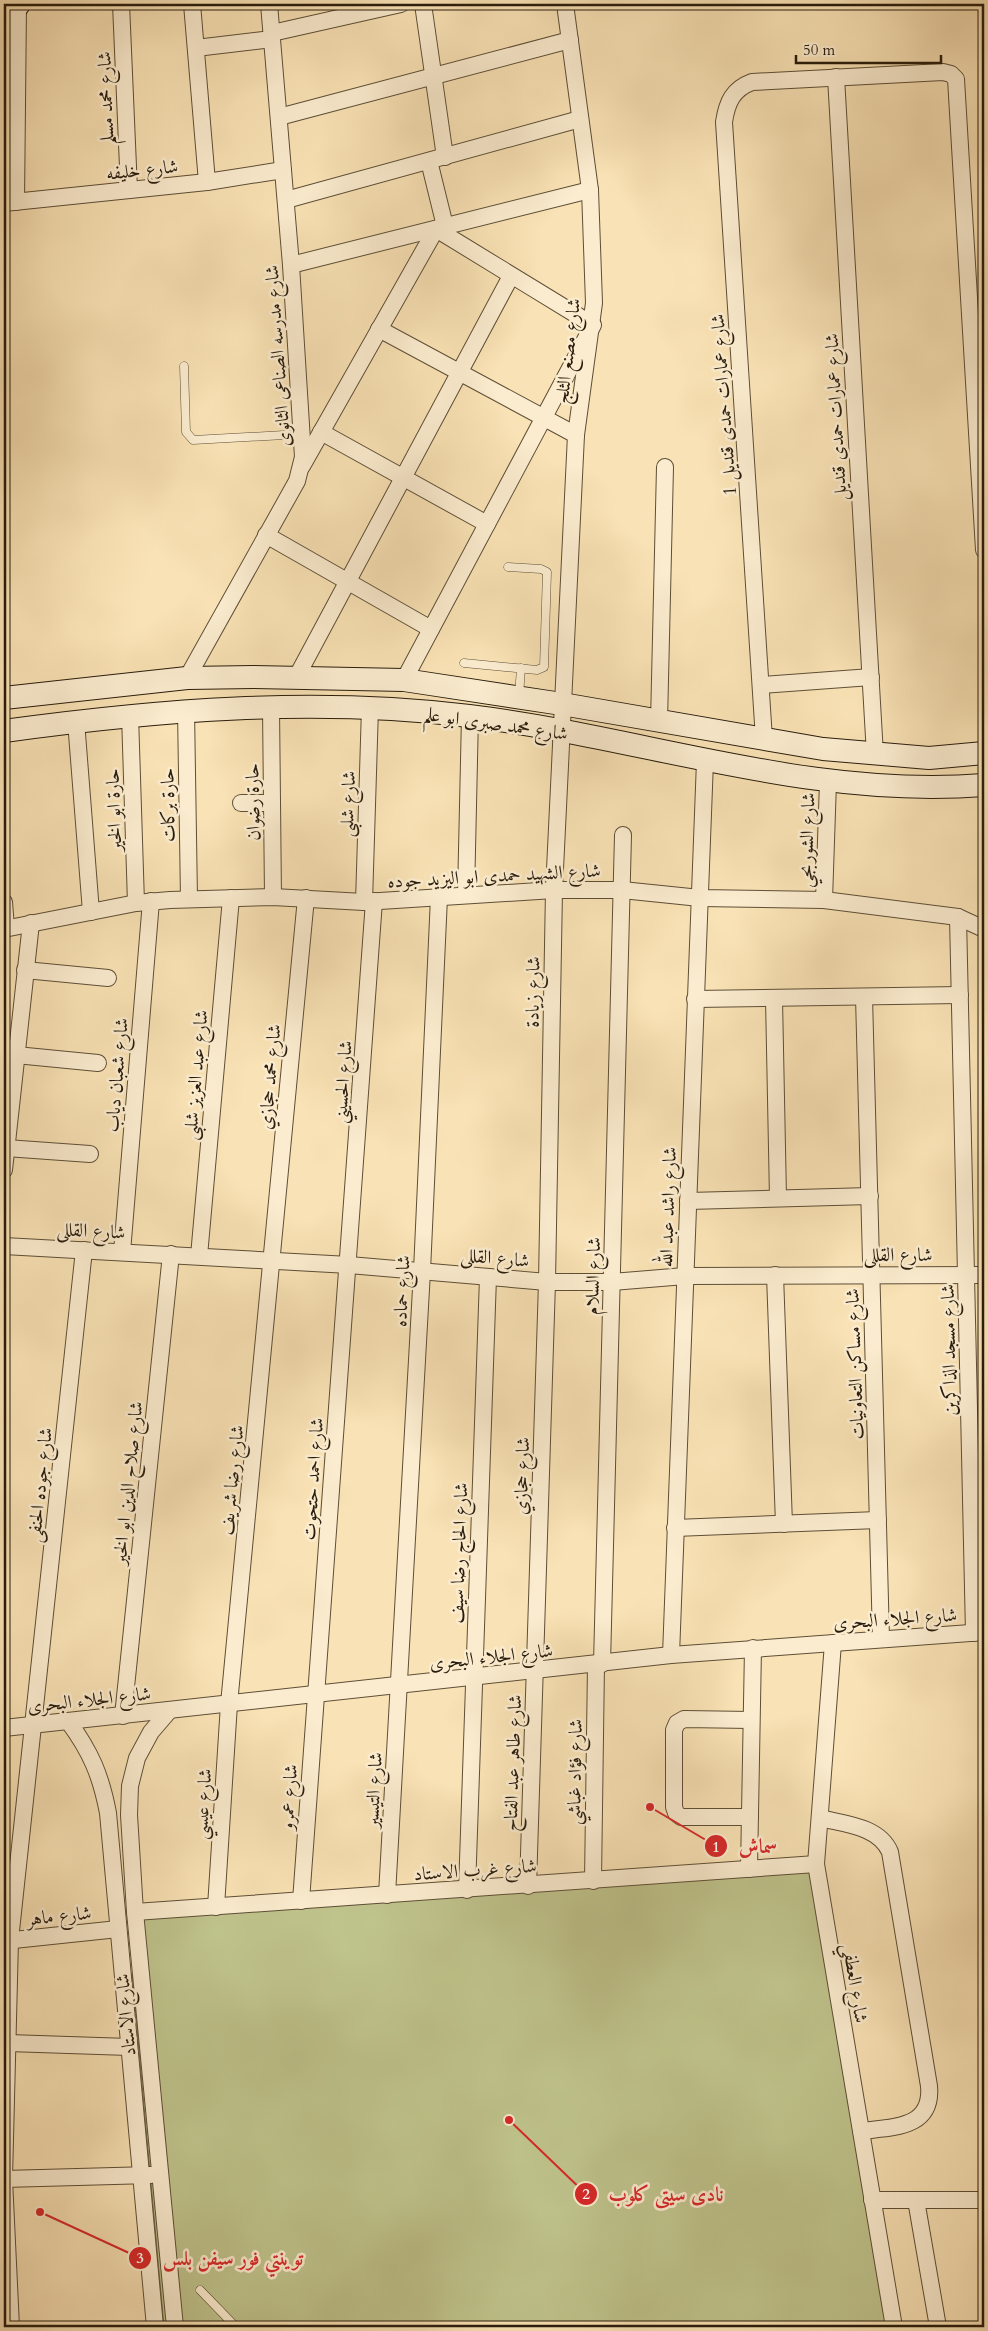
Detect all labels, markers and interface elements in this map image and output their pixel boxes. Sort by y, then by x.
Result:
scale bar [796,32,940,64]
text: 50 m [803,40,835,60]
street label: شارع محمد مسلم [91,51,127,145]
street label: شارع خليفه [105,153,180,189]
street label: شارع مدرسه الصناعى الثانوى [259,264,299,448]
street label: شارع مصنع الثلج [549,297,591,406]
street label: شارع عمارات حمدى قنديل 1 [705,313,745,497]
street label: شارع عمارات حمدى قنديل [819,332,855,501]
street label: شارع محمد صبرى ابو علم [421,701,570,753]
street label: حارة رضوان [239,763,267,841]
street label: حارة ابو الخير [100,768,129,854]
street label: حارة بركات [154,768,182,842]
street label: شارع شلبى [334,770,364,838]
street label: شارع الشوربجي [792,792,827,888]
street label: شارع الشهيد حمدى ابو اليزيد جوده [387,857,601,897]
street label: شارع زيادة [519,956,549,1028]
street label: شارع عبد العزيز شلبى [177,1009,217,1142]
street label: شارع شعبان دياب [99,1017,137,1134]
street label: شارع محمد حجازي [252,1023,290,1131]
street label: شارع الحسيني [327,1040,364,1125]
street label: شارع راشد عبد الله [651,1146,685,1268]
street label: شارع القللى [56,1216,126,1248]
street label: شارع السلام [579,1237,610,1316]
street label: شارع القللى [459,1242,530,1276]
street label: شارع القللى [863,1242,933,1270]
street label: شارع حماده [387,1254,419,1328]
street label: شارع مسجد الذاكرين [935,1284,965,1416]
street label: شارع مساكن التعاونيات [839,1288,873,1440]
street label: شارع صلاح الدين ابو الخير [106,1400,153,1569]
street label: شارع احمد حتحوت [296,1417,332,1541]
street label: شارع رضا شريف [213,1424,253,1537]
street label: شارع جوده الحنفى [21,1426,61,1544]
street label: شارع حجازي [508,1437,538,1516]
street label: شارع الحاج رضا سيف [444,1482,478,1624]
street label: شارع الجلاء البحرى [832,1602,958,1638]
street label: شارع الجلاء البحرى [428,1638,555,1678]
street label: شارع الجلاء البحرى [26,1681,153,1721]
street label: شارع طاهر عبد الفتاح [498,1694,532,1832]
street label: شارع فؤاد غباشي [561,1719,593,1826]
street label: شارع التيسير [359,1751,391,1831]
street label: شارع عمرو [274,1763,306,1833]
street label: شارع عيسي [188,1768,222,1841]
callout: سماش [704,1829,787,1864]
text: سماش [739,1833,777,1860]
text: 1 [712,1837,720,1857]
street label: شارع غرب الاستاد [413,1853,538,1889]
street label: شارع ماهر [23,1900,93,1935]
street label: شارع العطفي [831,1942,874,2026]
street label: شارع الاستاد [109,1972,145,2057]
callout: نادى سيتى كلوب [573,2176,733,2211]
text: نادى سيتى كلوب [608,2181,724,2209]
text: 2 [582,2184,590,2204]
callout: توينتي فور سيفن بلس [128,2240,313,2275]
text: توينتي فور سيفن بلس [163,2245,304,2278]
text: 3 [136,2248,144,2268]

